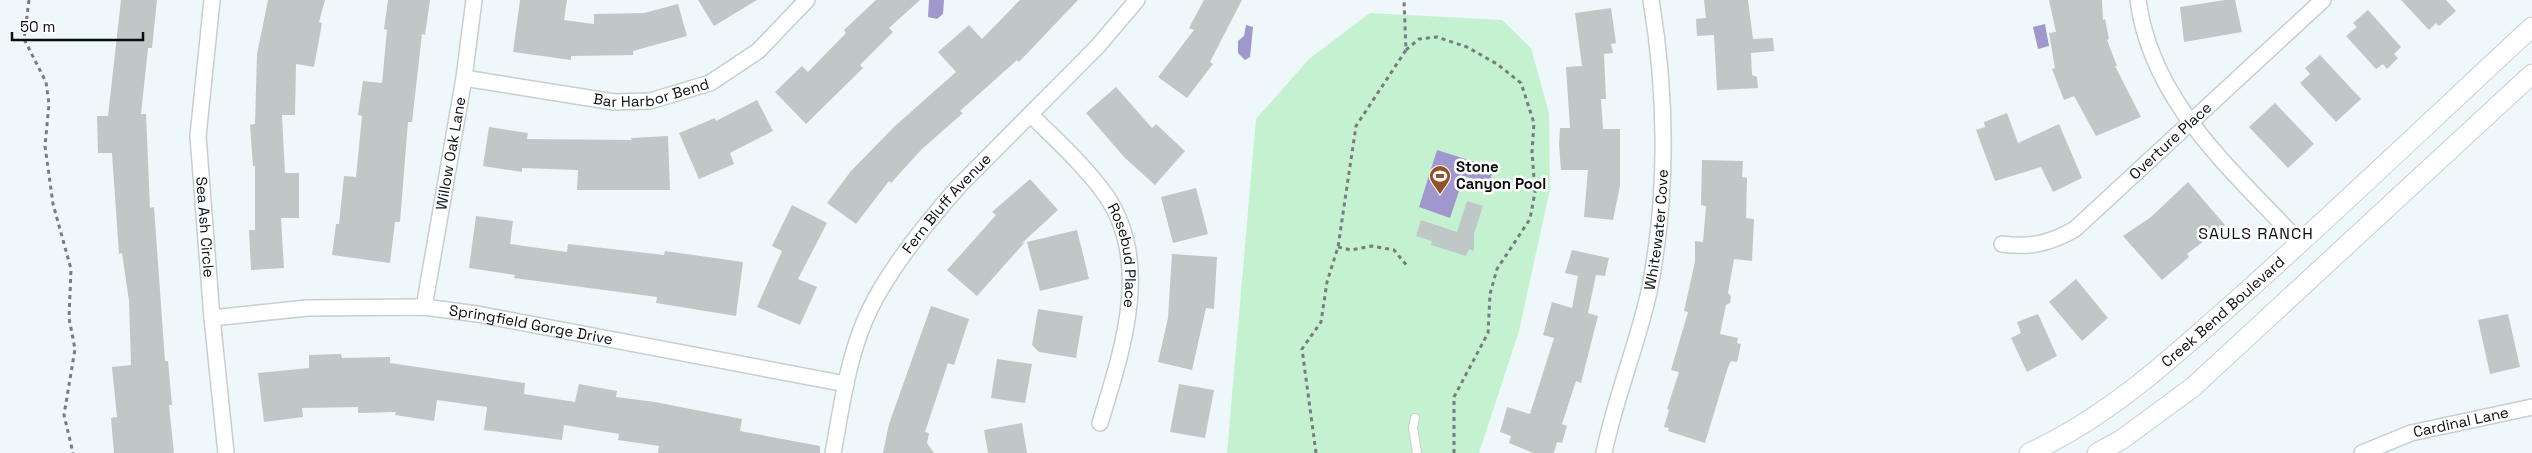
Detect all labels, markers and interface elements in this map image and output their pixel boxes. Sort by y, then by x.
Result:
scale bar [12,10,144,42]
text: 50 m [20,17,55,36]
street label: Bar Harbor Bend [592,74,711,111]
street label: Willow Oak Lane [431,95,470,211]
street label: Overture Place [2125,98,2215,183]
street label: Fern Bluff Avenue [898,149,995,257]
place label: Stone Canyon Pool [1456,157,1546,193]
sports icon: Stone Canyon Pool [1428,164,1452,195]
street label: Whitewater Cove [1640,169,1672,292]
street label: Sea Ash Circle [192,176,219,278]
street label: Rosebud Place [1104,200,1140,309]
district label: SAULS RANCH [2198,223,2314,244]
street label: Creek Bend Boulevard [2157,252,2288,371]
street label: Springfield Gorge Drive [448,300,615,349]
street label: Cardinal Lane [2411,402,2511,441]

